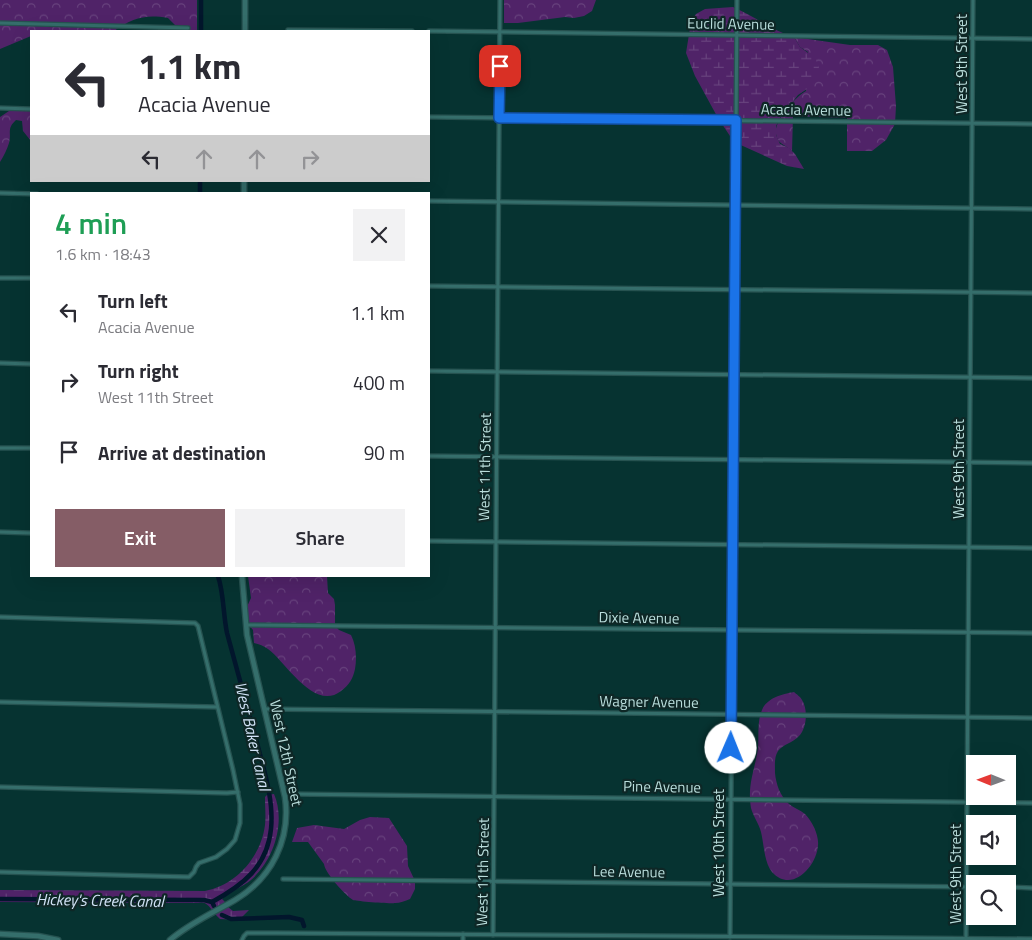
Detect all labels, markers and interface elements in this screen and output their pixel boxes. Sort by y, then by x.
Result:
street label: Euclid Avenue [687,11,775,36]
street label: West 9th Street [950,13,973,114]
text: 1.1 km [138,39,241,93]
pin [479,45,521,87]
icon: left [55,50,120,115]
icon: arrive [486,52,514,80]
text: Acacia Avenue [138,87,271,121]
street label: Acacia Avenue [761,97,851,122]
icon: left [137,145,165,173]
icon: ahead [190,145,218,173]
icon: ahead [243,145,271,173]
icon: right [296,145,324,173]
text: 4 min [55,200,127,246]
button: close [353,209,405,261]
text: 1.6 km · 18:43 [55,242,151,266]
text: Turn left [98,286,168,315]
icon: left [55,298,83,326]
text: 1.1 km [350,298,405,327]
text: Acacia Avenue [98,315,195,339]
text: Turn right [98,356,179,385]
icon: right [55,368,83,396]
text: 400 m [353,368,405,397]
text: West 11th Street [98,385,213,409]
street label: West 11th Street [472,412,497,521]
street label: West 9th Street [947,418,970,519]
icon: arrive [55,438,83,466]
text: Arrive at destination [98,438,266,467]
text: 90 m [364,438,405,467]
button: Exit [55,509,225,567]
button: Share [235,509,405,567]
street label: Dixie Avenue [598,605,680,630]
water label: West Baker Canal [229,679,278,794]
street label: Wagner Avenue [599,689,699,714]
street label: West 12th Street [264,698,309,809]
position arrow [704,721,756,773]
north arrow [966,755,1016,805]
map controls [966,755,1016,925]
street label: Pine Avenue [623,774,701,799]
street label: West 10th Street [707,788,730,897]
button: sound [966,815,1016,865]
street label: West 11th Street [470,817,495,926]
street label: West 9th Street [944,823,967,924]
street label: Lee Avenue [593,859,665,884]
button: search [966,875,1016,925]
water label: Hickey's Creek Canal [36,887,166,913]

